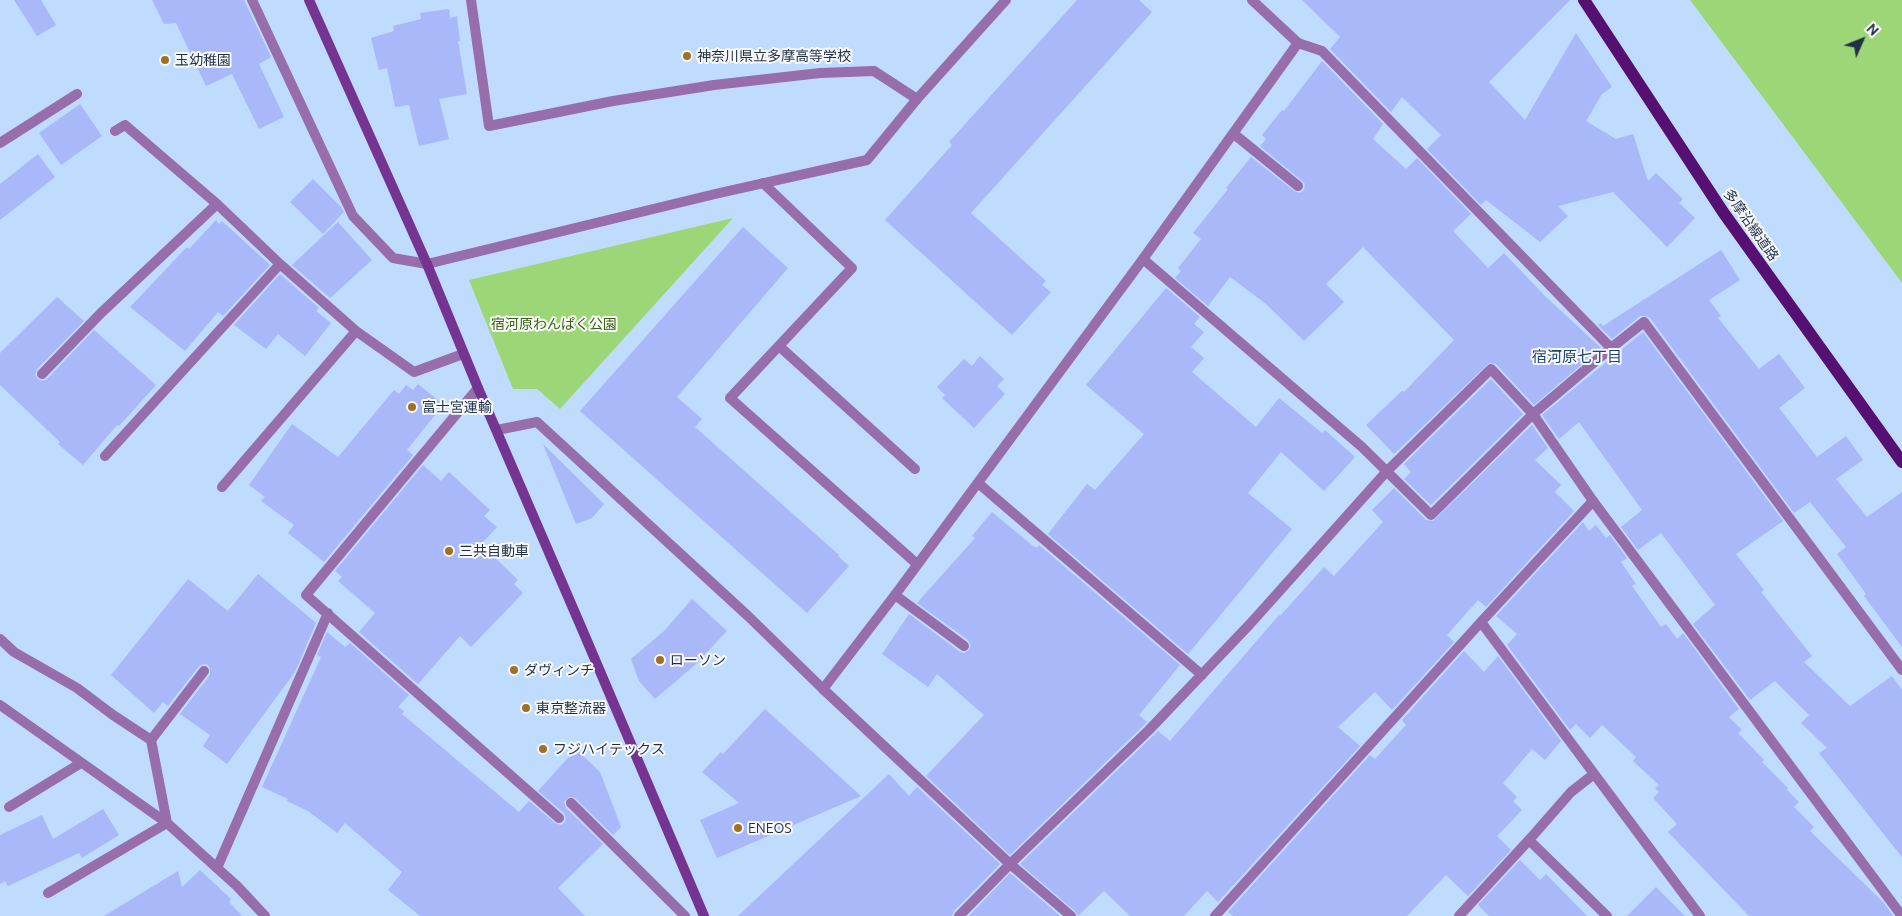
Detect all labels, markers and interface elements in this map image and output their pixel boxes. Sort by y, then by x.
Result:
north arrow [1837,15,1887,65]
text: N [1863,20,1882,39]
place label: 神奈川県立多摩高等学校 [697,48,851,64]
marker: 神奈川県立多摩高等学校 [681,50,693,62]
place label: 玉幼稚園 [175,52,231,68]
marker: 玉幼稚園 [159,54,171,66]
street label: 多摩沿線道路 [1720,186,1782,264]
park label: 宿河原わんぱく公園 [491,316,617,332]
district label: 宿河原七丁目 [1532,348,1622,366]
place label: 富士宮運輸 [422,399,492,415]
marker: 富士宮運輸 [406,401,418,413]
place label: 三共自動車 [459,543,529,559]
marker: 三共自動車 [443,545,455,557]
place label: ローソン [670,652,726,668]
marker: ローソン [654,654,666,666]
place label: ダヴィンチ [524,662,594,678]
marker: ダヴィンチ [508,664,520,676]
place label: 東京整流器 [536,700,606,716]
marker: 東京整流器 [520,702,532,714]
place label: フジハイテックス [553,741,665,757]
marker: フジハイテックス [537,743,549,755]
place label: ENEOS [748,820,792,836]
marker: ENEOS [732,822,744,834]

